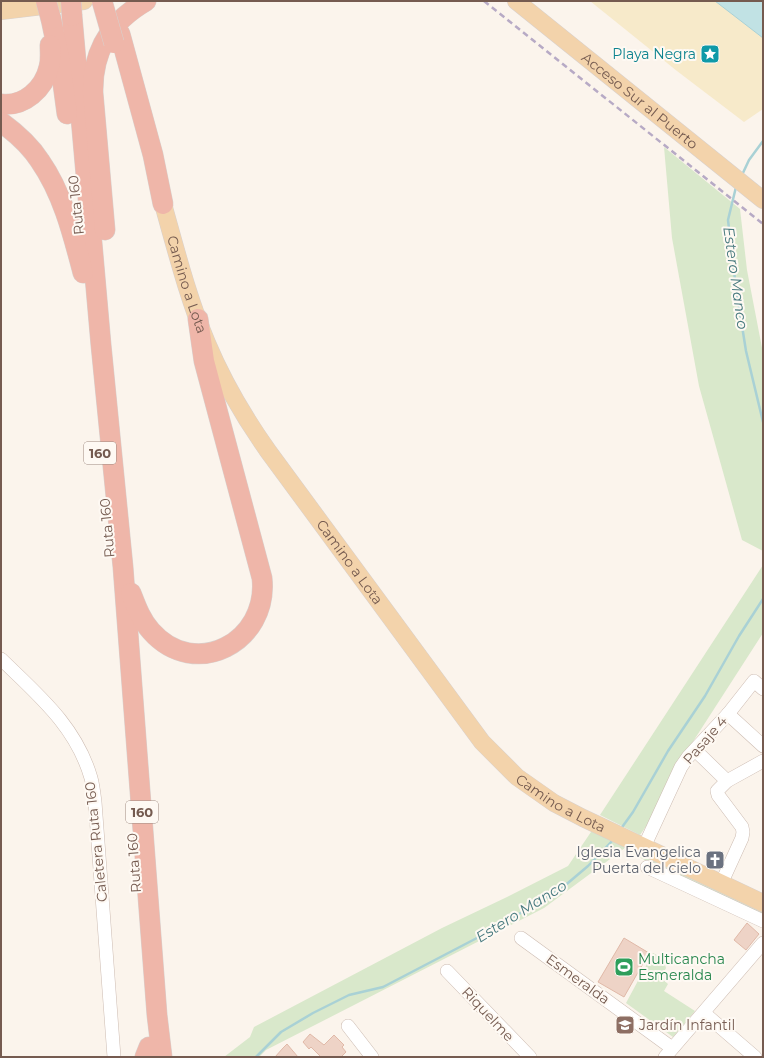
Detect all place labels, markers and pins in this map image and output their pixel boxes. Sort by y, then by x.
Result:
place icon: Playa Negra [699,43,721,65]
place label: Playa Negra [612,45,696,63]
place label: Iglesia Evangelica Puerta del cielo [576,843,701,877]
church icon: Iglesia Evangelica Puerta del cielo [704,849,726,871]
place label: Multicancha Esmeralda [638,950,725,984]
sports icon: Multicancha Esmeralda [613,956,635,978]
school or university icon: Jardín Infantil [614,1014,636,1036]
place label: Jardín Infantil [638,1016,735,1034]

